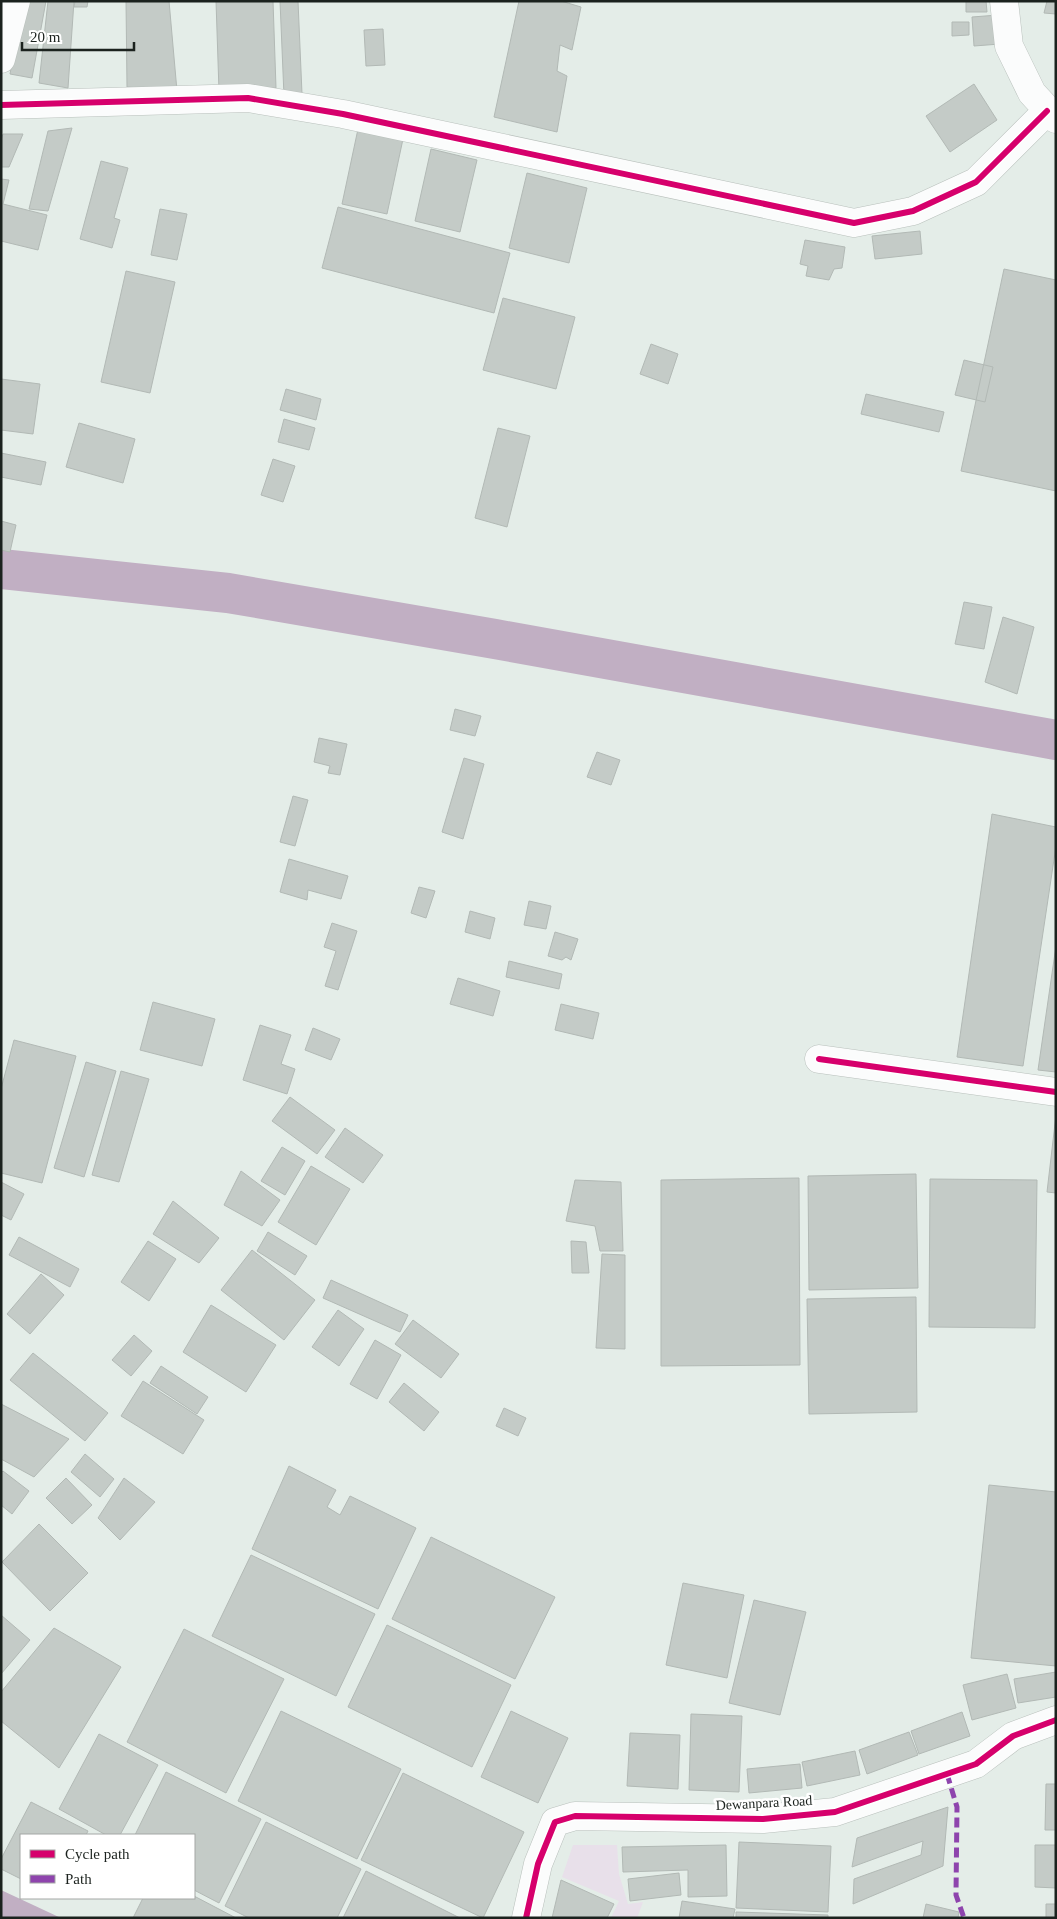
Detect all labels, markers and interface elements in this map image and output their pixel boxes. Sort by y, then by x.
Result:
scale bar [22,20,135,52]
text: 20 m [30,29,61,45]
street label: Dewanpara Road [715,1793,813,1813]
legend [20,1834,195,1899]
text: Cycle path [65,1846,130,1862]
text: Path [65,1871,92,1887]

